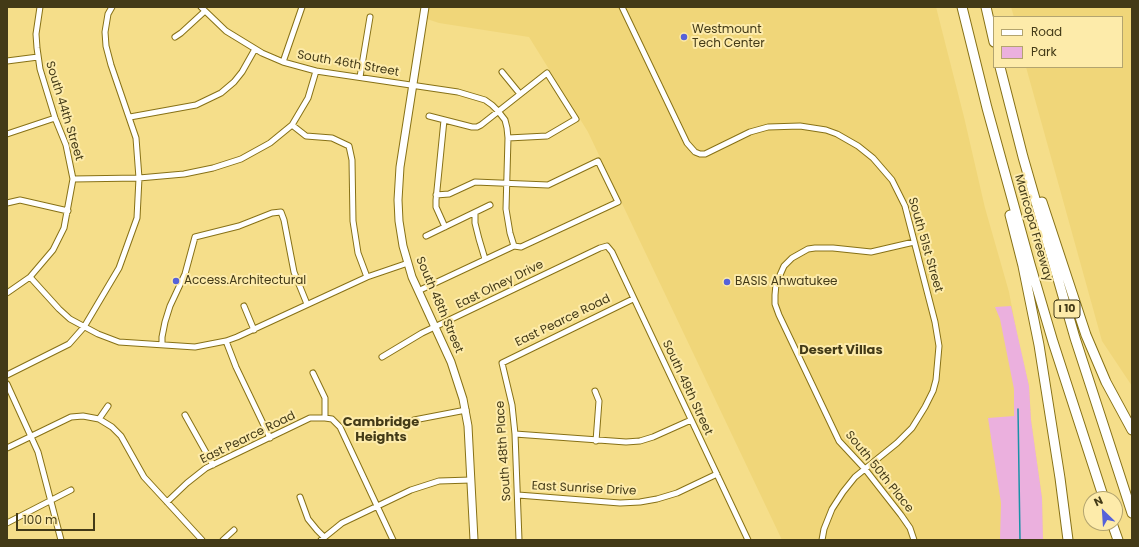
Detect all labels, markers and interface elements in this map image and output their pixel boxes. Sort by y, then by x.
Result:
legend [993,16,1123,68]
place label: Westmount Tech Center [692,23,765,51]
text: Road [1031,23,1062,40]
marker: Westmount Tech Center [679,32,689,42]
text: Park [1031,43,1057,60]
street label: South 46th Street [296,48,400,80]
street label: South 44th Street [42,60,86,162]
street label: Maricopa Freeway [1011,173,1055,283]
street label: South 51st Street [905,196,945,294]
street label: South 48th Street [412,255,466,355]
street label: East Olney Drive [454,258,546,312]
place label: Access.Architectural [184,274,306,288]
place label: BASIS Ahwatukee [735,275,838,289]
marker: Access.Architectural [171,276,181,286]
marker: BASIS Ahwatukee [722,277,732,287]
street label: East Pearce Road [513,292,613,350]
road number: I 10 [1054,300,1080,318]
street label: South 49th Street [659,338,715,438]
district label: Desert Villas [799,343,883,359]
street label: South 48th Place [493,400,515,502]
street label: East Pearce Road [198,409,298,467]
district label: Cambridge Heights [343,415,419,446]
street label: South 50th Place [842,428,916,516]
street label: East Sunrise Drive [531,479,637,499]
north arrow [1083,491,1123,531]
text: N [1091,492,1105,510]
scale bar [18,505,97,531]
text: 100 m [23,511,57,528]

